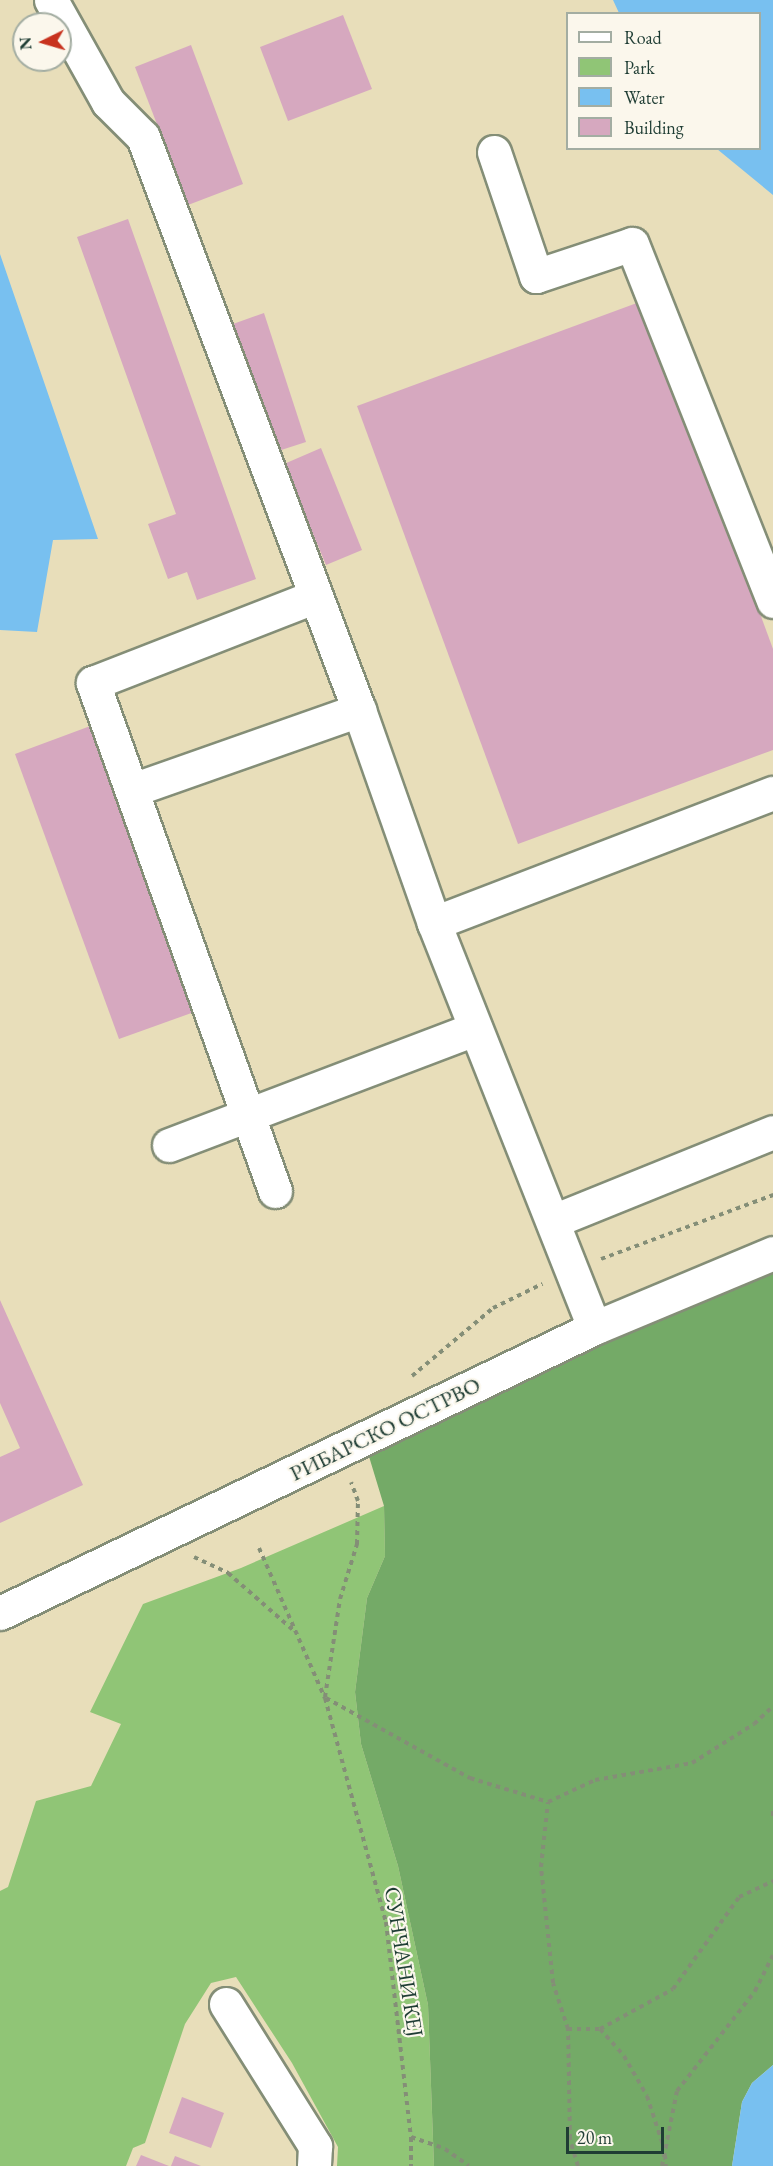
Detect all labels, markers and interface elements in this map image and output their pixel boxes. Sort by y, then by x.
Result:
north arrow [12,12,72,72]
legend [566,12,761,150]
text: Road [624,26,662,49]
text: N [15,36,37,51]
text: Park [624,56,655,79]
text: Water [624,86,665,109]
text: Building [624,116,684,139]
street label: РИБАРСКО ОСТРВО [285,1371,485,1487]
street label: СУНЧАНИ КЕЈ [379,1885,429,2039]
scale bar [569,2115,666,2153]
text: 20 m [577,2126,612,2149]

